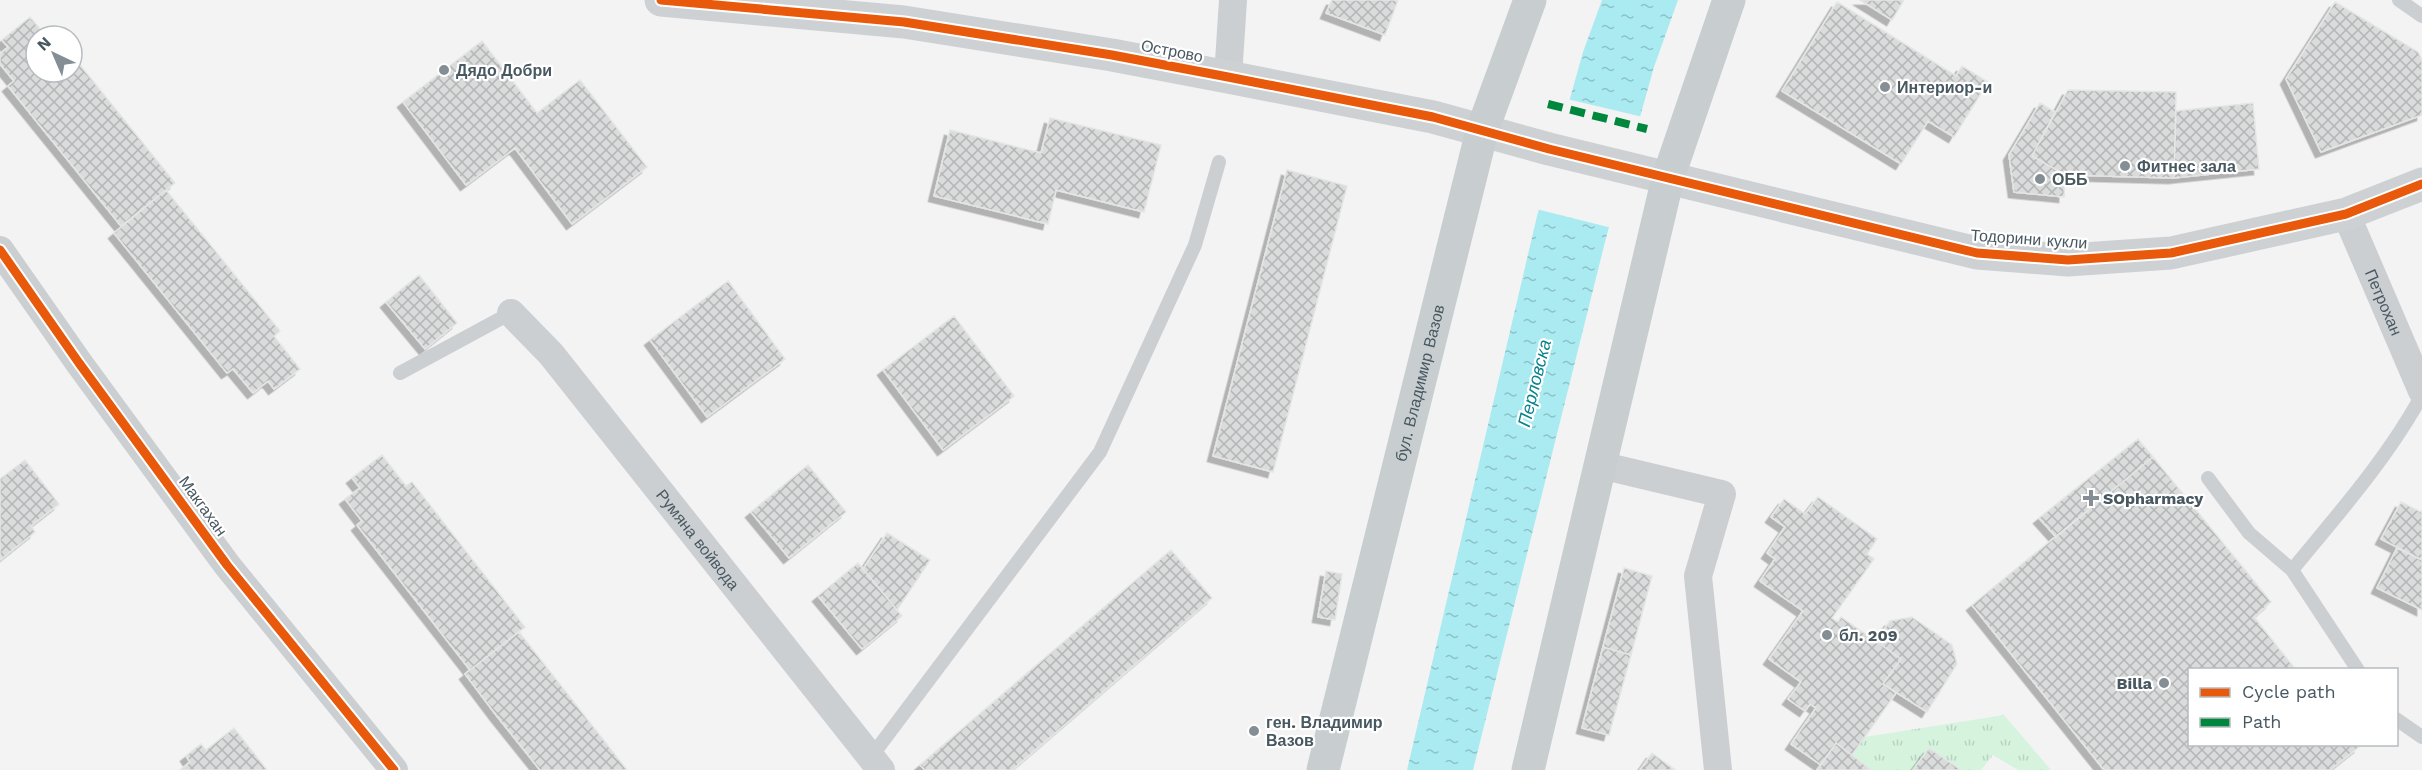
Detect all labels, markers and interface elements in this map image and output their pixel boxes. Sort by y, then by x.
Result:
north arrow [24,24,84,84]
text: N [33,33,55,55]
street label: Острово [1139,36,1205,66]
place label: Дядо Добри [456,61,552,80]
marker: Дядо Добри [437,63,451,77]
place label: Интериор-и [1897,78,1992,97]
marker: Интериор-и [1878,80,1892,94]
place label: Фитнес зала [2137,157,2236,176]
marker: Фитнес зала [2118,159,2132,173]
place label: ОББ [2052,170,2087,189]
marker: ОББ [2033,172,2047,186]
street label: Тодорини кукли [1970,225,2088,253]
street label: Петрохан [2361,266,2406,338]
street label: бул. Владимир Вазов [1391,302,1448,463]
water label: Перловска [1513,337,1555,429]
street label: Макгахан [175,472,231,540]
street label: Румяна войвода [653,485,744,593]
place label: SOpharmacy [2103,489,2204,508]
marker: SOpharmacy [2084,491,2098,505]
place label: бл. 209 [1839,626,1898,645]
marker: бл. 209 [1820,628,1834,642]
legend [2188,668,2398,746]
place label: Billa [2117,674,2153,693]
marker: Billa [2157,676,2171,690]
text: Cycle path [2242,681,2336,702]
text: Path [2242,711,2282,732]
place label: ген. Владимир Вазов [1266,713,1383,750]
marker: ген. Владимир Вазов [1247,724,1261,738]

